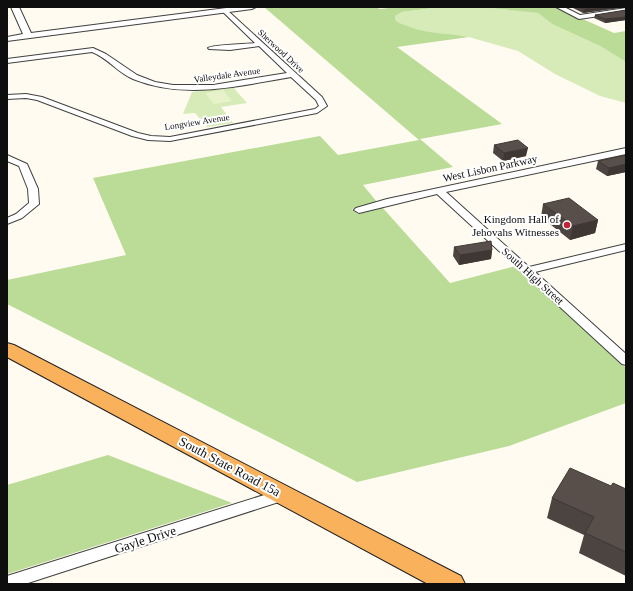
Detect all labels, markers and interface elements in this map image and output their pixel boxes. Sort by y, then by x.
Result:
street label: Sherwood Drive [256,27,306,75]
street label: Valleydale Avenue [193,65,261,85]
street label: Longview Avenue [164,112,230,132]
street label: West Lisbon Parkway [442,152,539,184]
place label: Kingdom Hall of Jehovahs Witnesses [472,213,559,238]
marker: Kingdom Hall of Jehovahs Witnesses [562,220,572,230]
street label: South High Street [500,245,566,307]
street label: South State Road 15a [177,433,283,500]
street label: Gayle Drive [112,522,178,556]

